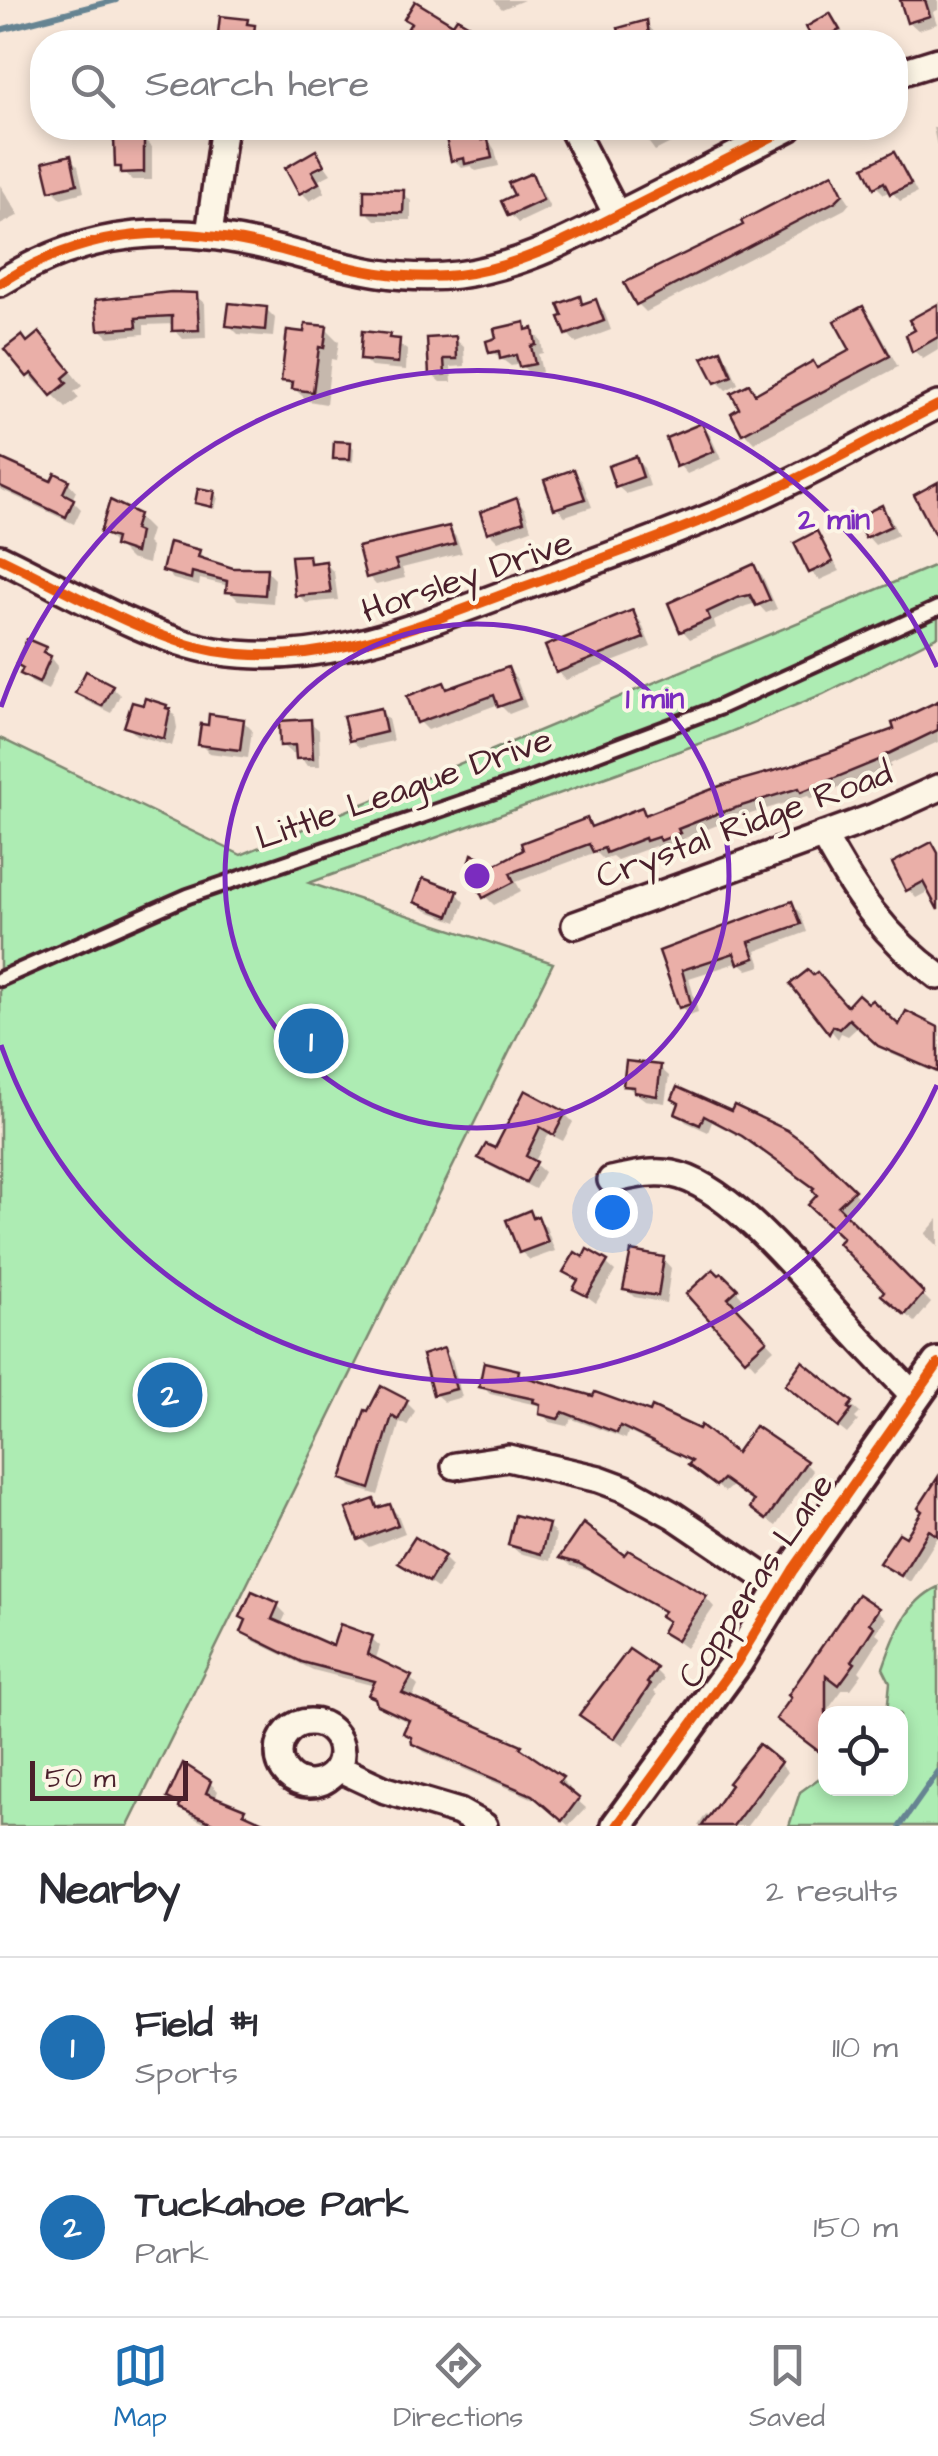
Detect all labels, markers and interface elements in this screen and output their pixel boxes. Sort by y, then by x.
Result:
search box [30,30,908,140]
icon: search [65,58,120,113]
text: Search here [145,59,369,111]
text: 2 min [797,499,870,541]
street label: Horsley Drive [355,518,579,637]
text: 1 min [626,678,684,720]
street label: Little League Drive [249,715,559,865]
street label: Crystal Ridge Road [589,749,900,903]
centre of rings [459,858,495,894]
pin: 1 [278,1004,344,1078]
your location [587,1187,638,1238]
pin: 2 [138,1358,202,1432]
street label: Copperas Lane [666,1464,846,1698]
map controls [818,1706,908,1796]
button: locate [818,1706,908,1796]
scale bar [30,1756,188,1800]
text: 50 m [45,1759,116,1798]
text: Nearby [40,1862,180,1920]
text: 2 results [766,1869,898,1914]
text: Field #1 [135,1999,257,2051]
text: 1 [70,2025,75,2070]
text: 110 m [832,2025,898,2070]
text: Sports [135,2051,238,2096]
text: Tuckahoe Park [135,2179,409,2231]
text: 2 [63,2205,82,2250]
text: 150 m [813,2205,898,2250]
text: Park [135,2231,209,2276]
tab: Map [113,2338,168,2437]
tab: Directions [393,2338,523,2437]
tab: Saved [749,2338,825,2437]

